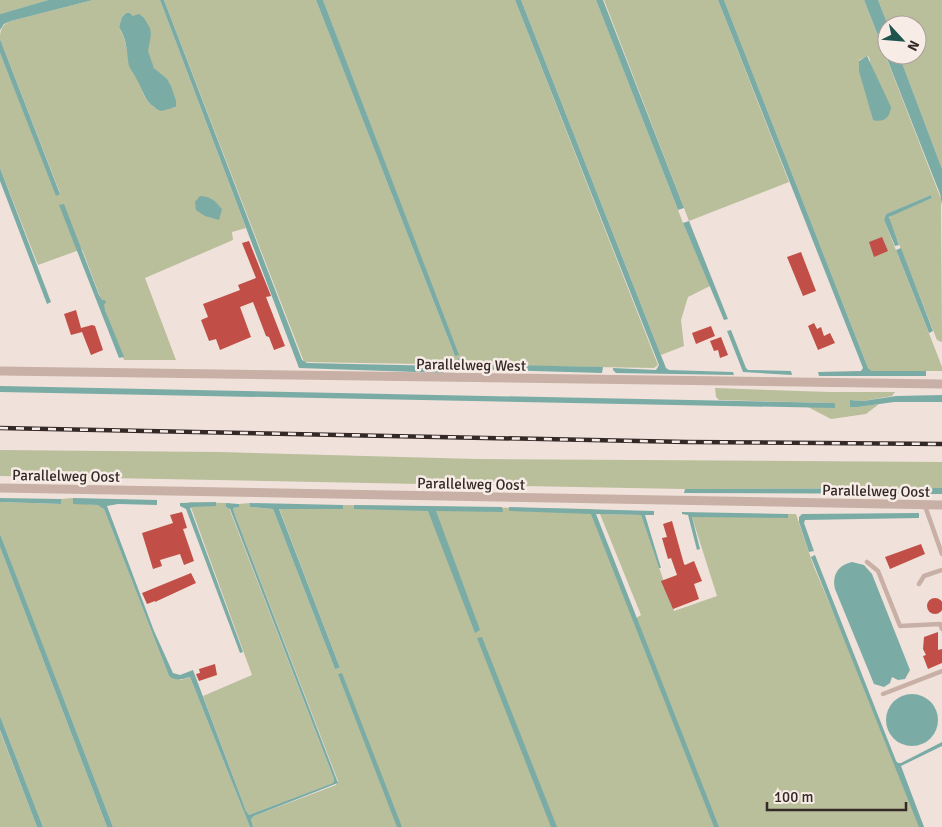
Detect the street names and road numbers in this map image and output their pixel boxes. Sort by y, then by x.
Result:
street label: Parallelweg West [416,355,526,375]
street label: Parallelweg Oost [12,466,120,486]
street label: Parallelweg Oost [417,474,525,494]
street label: Parallelweg Oost [822,481,930,501]

